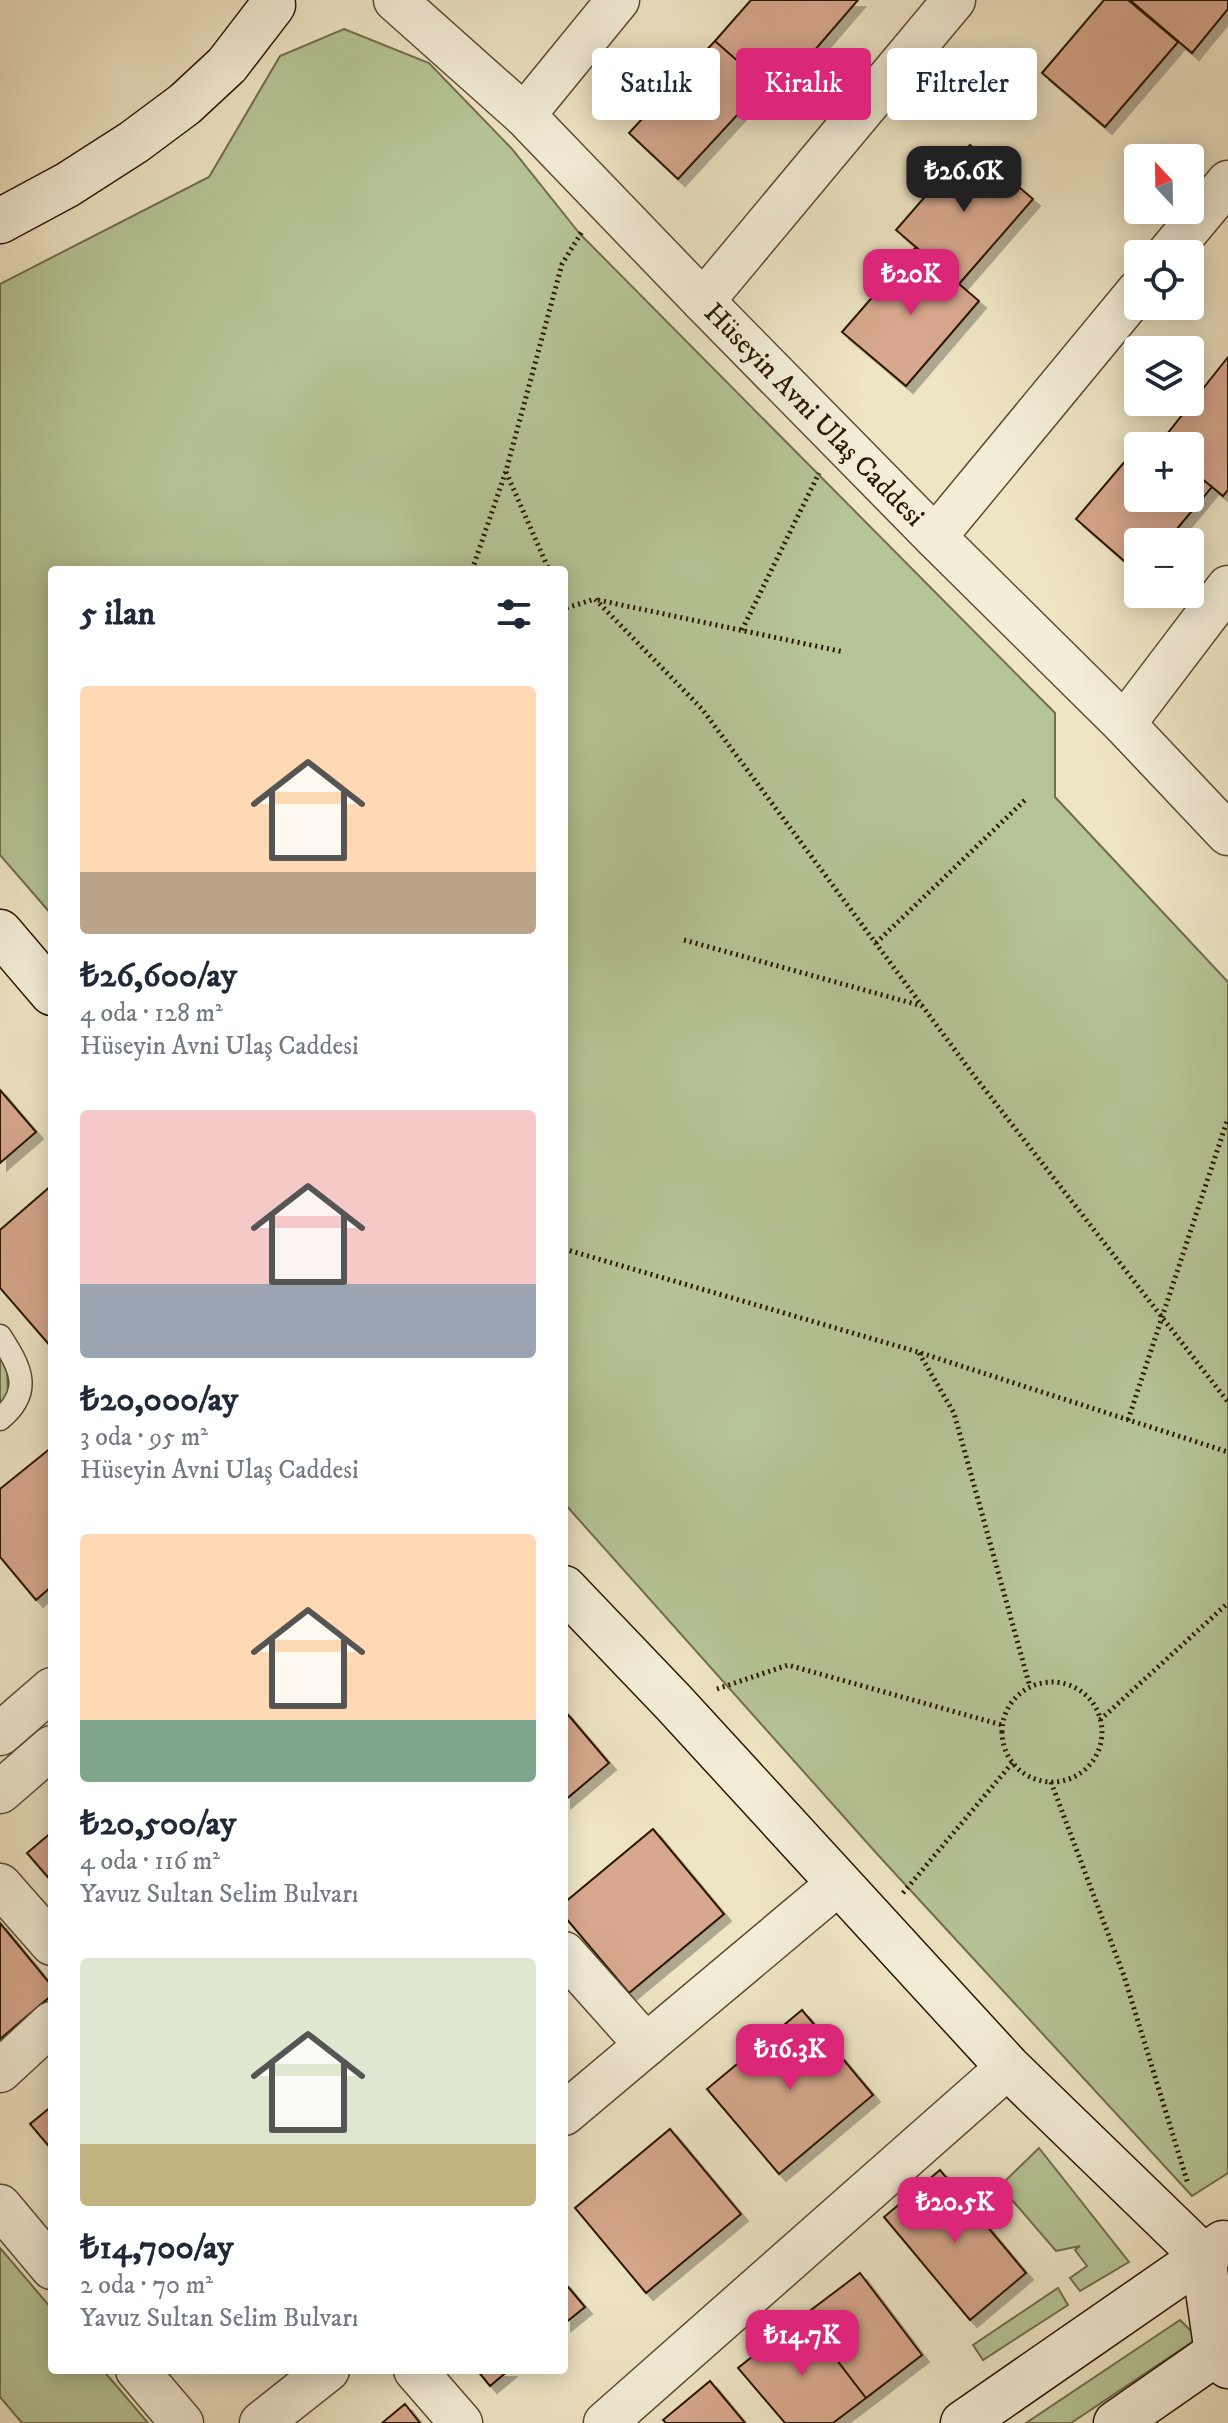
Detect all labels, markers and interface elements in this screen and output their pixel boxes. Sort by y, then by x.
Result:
chip: Satılık [592,48,720,120]
chip: Kiralık [736,48,871,120]
chip: Filtreler [887,48,1037,120]
north arrow [1124,144,1204,224]
map controls [1124,144,1204,608]
pin: ₺26.6K [899,146,1029,214]
text: ₺26.6K [924,155,1004,188]
button: locate [1124,240,1204,320]
pin: ₺20K [864,249,958,317]
text: ₺20K [881,258,941,291]
street label: Hüseyin Avni Ulaş Caddesi [697,295,932,534]
button: layers [1124,336,1204,416]
button: + [1124,432,1204,512]
button: − [1124,528,1204,608]
icon: filters [492,592,536,636]
text: 5 ilan [80,593,155,635]
icon: home [236,738,380,882]
text: ₺26,600/ay [80,955,237,997]
text: 4 oda · 128 m² [80,997,223,1030]
text: Hüseyin Avni Ulaş Caddesi [80,1030,359,1063]
icon: home [236,1162,380,1306]
text: ₺20,000/ay [80,1379,238,1421]
text: 3 oda · 95 m² [80,1421,208,1454]
text: Hüseyin Avni Ulaş Caddesi [80,1454,359,1487]
icon: home [236,1586,380,1730]
text: ₺20,500/ay [80,1803,236,1845]
text: 4 oda · 116 m² [80,1845,220,1878]
text: Yavuz Sultan Selim Bulvarı [80,1878,359,1911]
icon: home [236,2010,380,2154]
pin: ₺16.3K [725,2024,855,2092]
text: ₺16.3K [754,2033,826,2066]
pin: ₺20.5K [890,2177,1020,2245]
text: ₺20.5K [916,2186,994,2219]
text: ₺14,700/ay [80,2227,234,2269]
text: 2 oda · 70 m² [80,2269,213,2302]
text: Yavuz Sultan Selim Bulvarı [80,2302,359,2335]
pin: ₺14.7K [737,2310,867,2378]
text: ₺14.7K [764,2319,840,2352]

